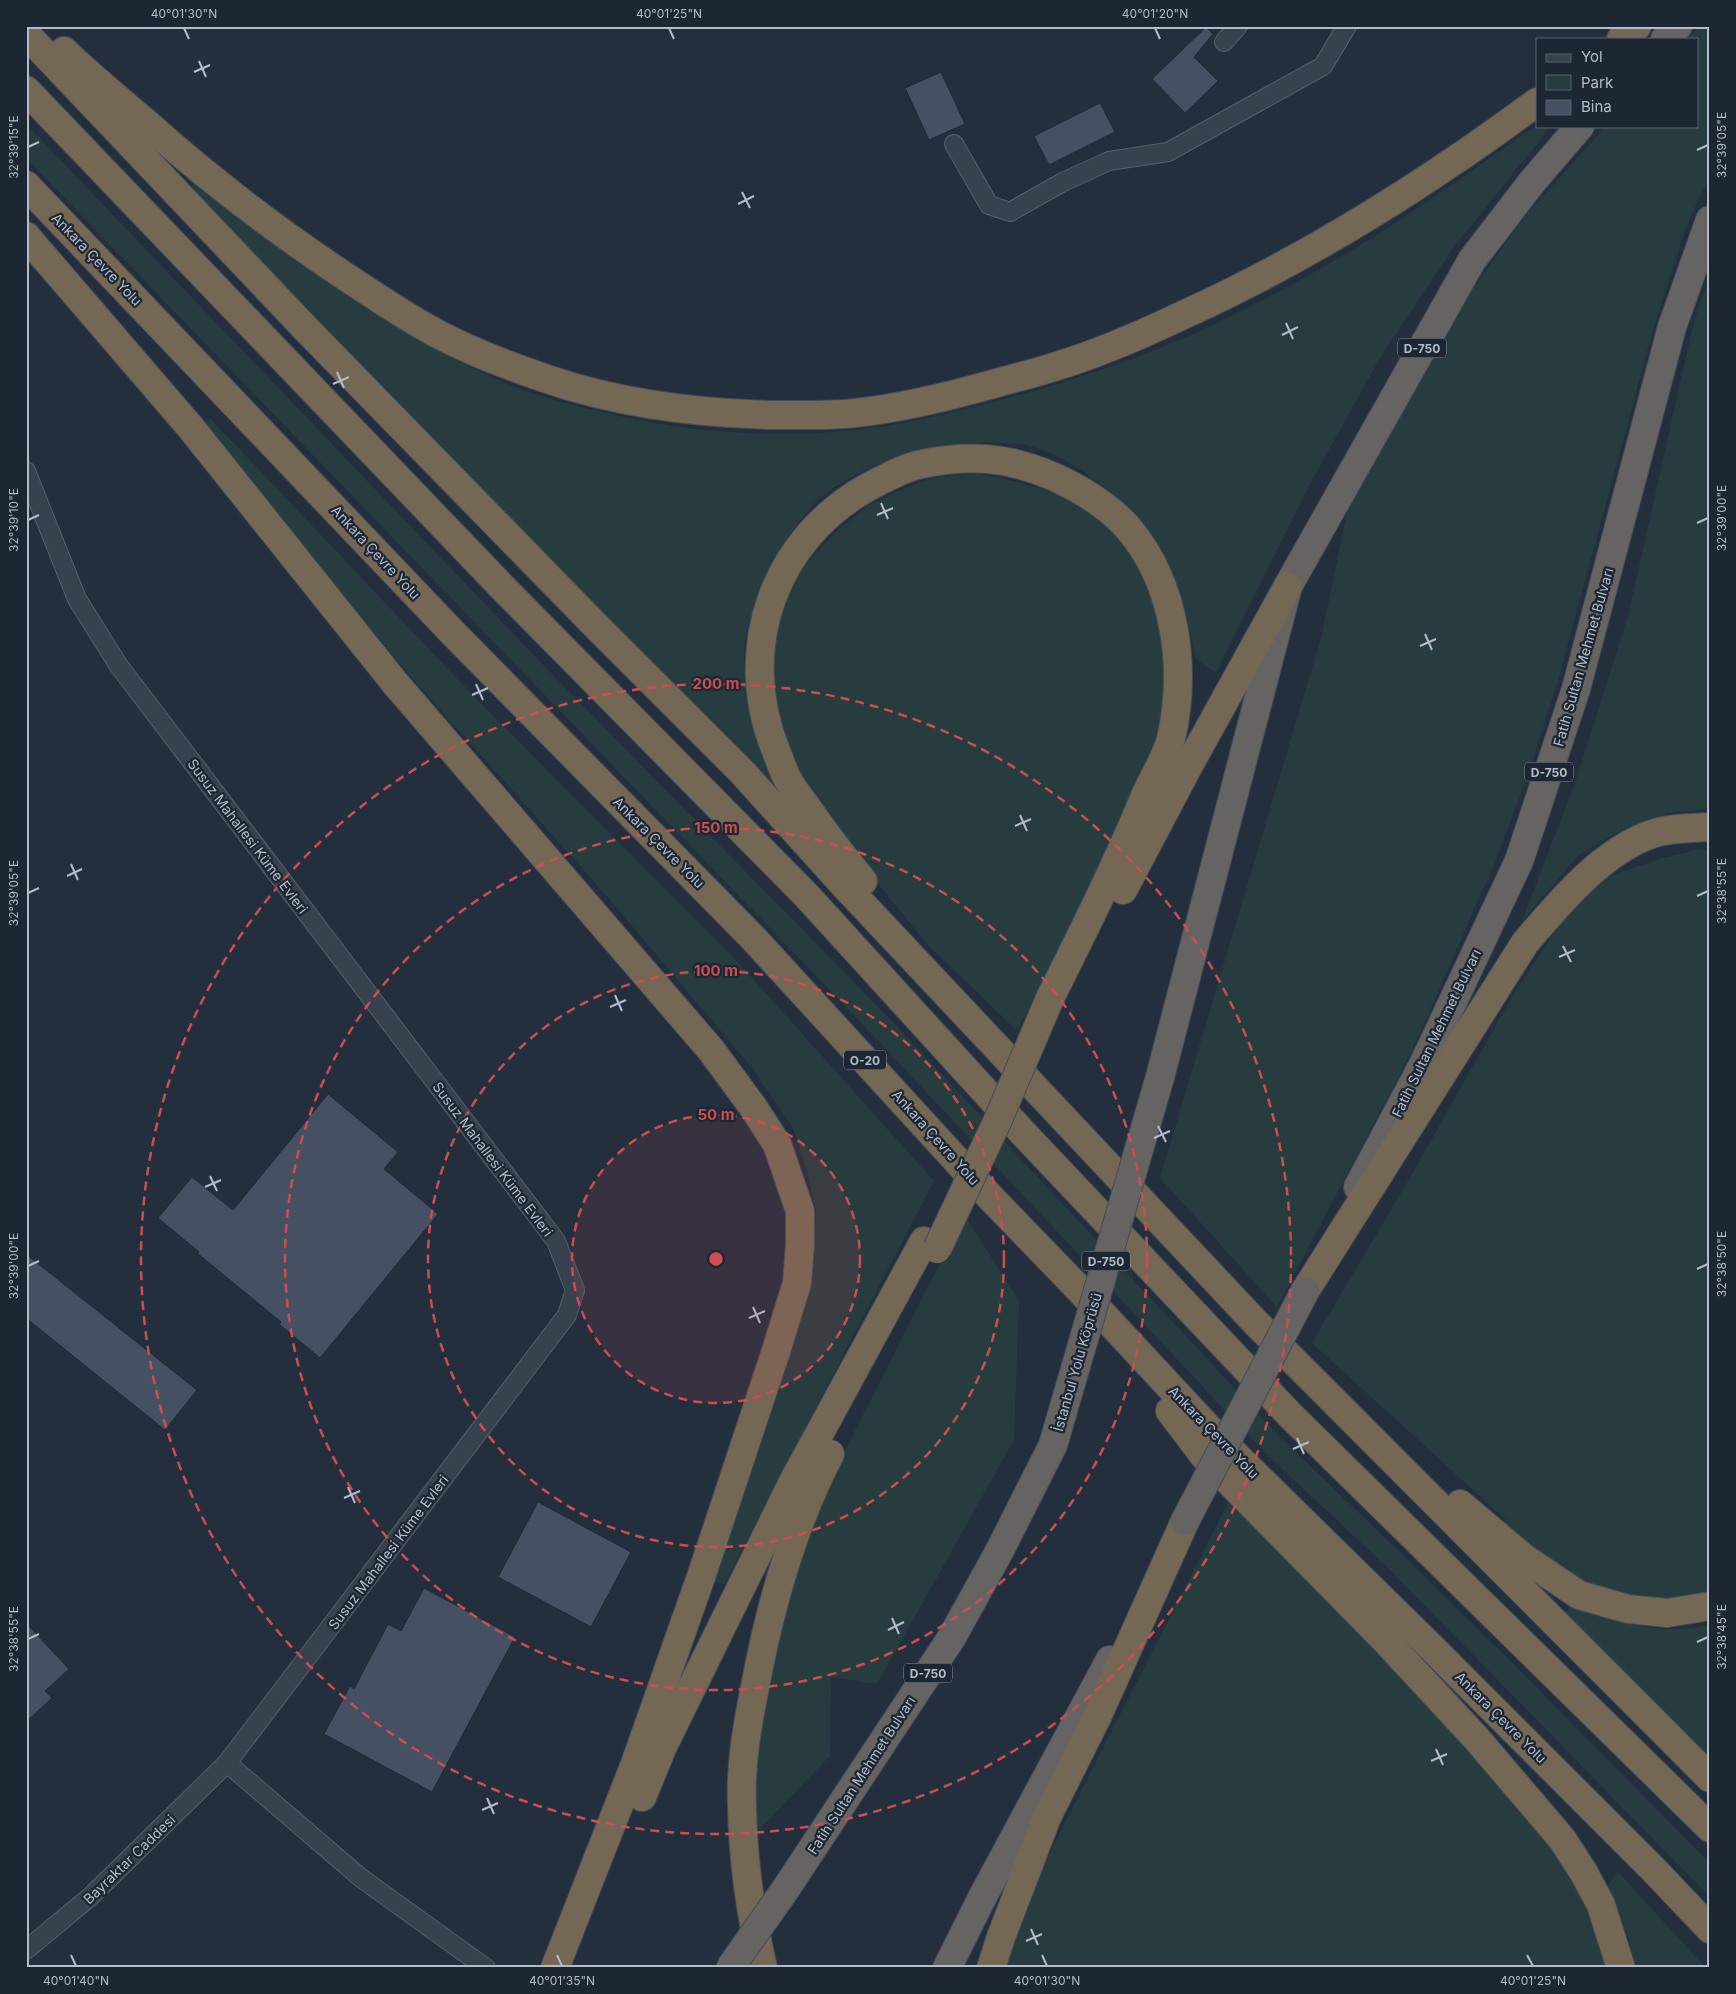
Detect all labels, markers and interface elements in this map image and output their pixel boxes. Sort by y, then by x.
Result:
text: 40°01'30"N [151,6,217,21]
text: 40°01'25"N [636,6,702,21]
text: 40°01'20"N [1122,6,1188,21]
legend [1536,38,1698,128]
text: Yol [1581,47,1603,66]
text: Park [1581,73,1614,92]
text: Bina [1581,97,1612,116]
text: 32°39'05"E [1714,112,1729,178]
text: 32°39'15"E [6,115,21,179]
street label: Ankara Çevre Yolu [48,209,146,309]
road number: D-750 [1398,338,1446,358]
text: 32°39'00"E [1714,485,1729,551]
text: 32°39'10"E [6,488,21,552]
street label: Ankara Çevre Yolu [328,502,424,602]
street label: Fatih Sultan Mehmet Bulvarı [1549,566,1617,748]
text: 200 m [693,674,739,693]
street label: Susuz Mahallesi Küme Evleri [184,755,312,917]
road number: D-750 [1525,762,1573,782]
street label: Ankara Çevre Yolu [610,793,708,891]
text: 150 m [694,818,738,837]
text: 32°38'55"E [1714,858,1729,924]
text: 32°39'05"E [6,860,21,926]
street label: Fatih Sultan Mehmet Bulvarı [1388,946,1484,1120]
text: 100 m [694,961,738,980]
road number: O-20 [844,1050,886,1070]
street label: Susuz Mahallesi Küme Evleri [429,1078,557,1240]
street label: Ankara Çevre Yolu [889,1086,983,1188]
text: 50 m [698,1105,734,1124]
text: 32°38'50"E [1714,1231,1729,1297]
text: 32°39'00"E [6,1233,21,1299]
centre of rings [707,1250,725,1268]
road number: D-750 [1082,1252,1130,1270]
street label: İstanbul Yolu Köprüsü [1049,1291,1105,1433]
street label: Ankara Çevre Yolu [1165,1382,1263,1482]
street label: Susuz Mahallesi Küme Evleri [324,1471,452,1633]
text: 32°38'45"E [1714,1604,1729,1670]
text: 32°38'55"E [6,1606,21,1672]
road number: D-750 [904,1664,952,1682]
street label: Ankara Çevre Yolu [1452,1668,1550,1766]
street label: Fatih Sultan Mehmet Bulvarı [803,1693,919,1857]
street label: Bayraktar Caddesi [79,1811,179,1907]
text: 40°01'40"N [43,1973,109,1988]
text: 40°01'35"N [529,1973,595,1988]
text: 40°01'30"N [1014,1973,1080,1988]
text: 40°01'25"N [1500,1973,1566,1988]

